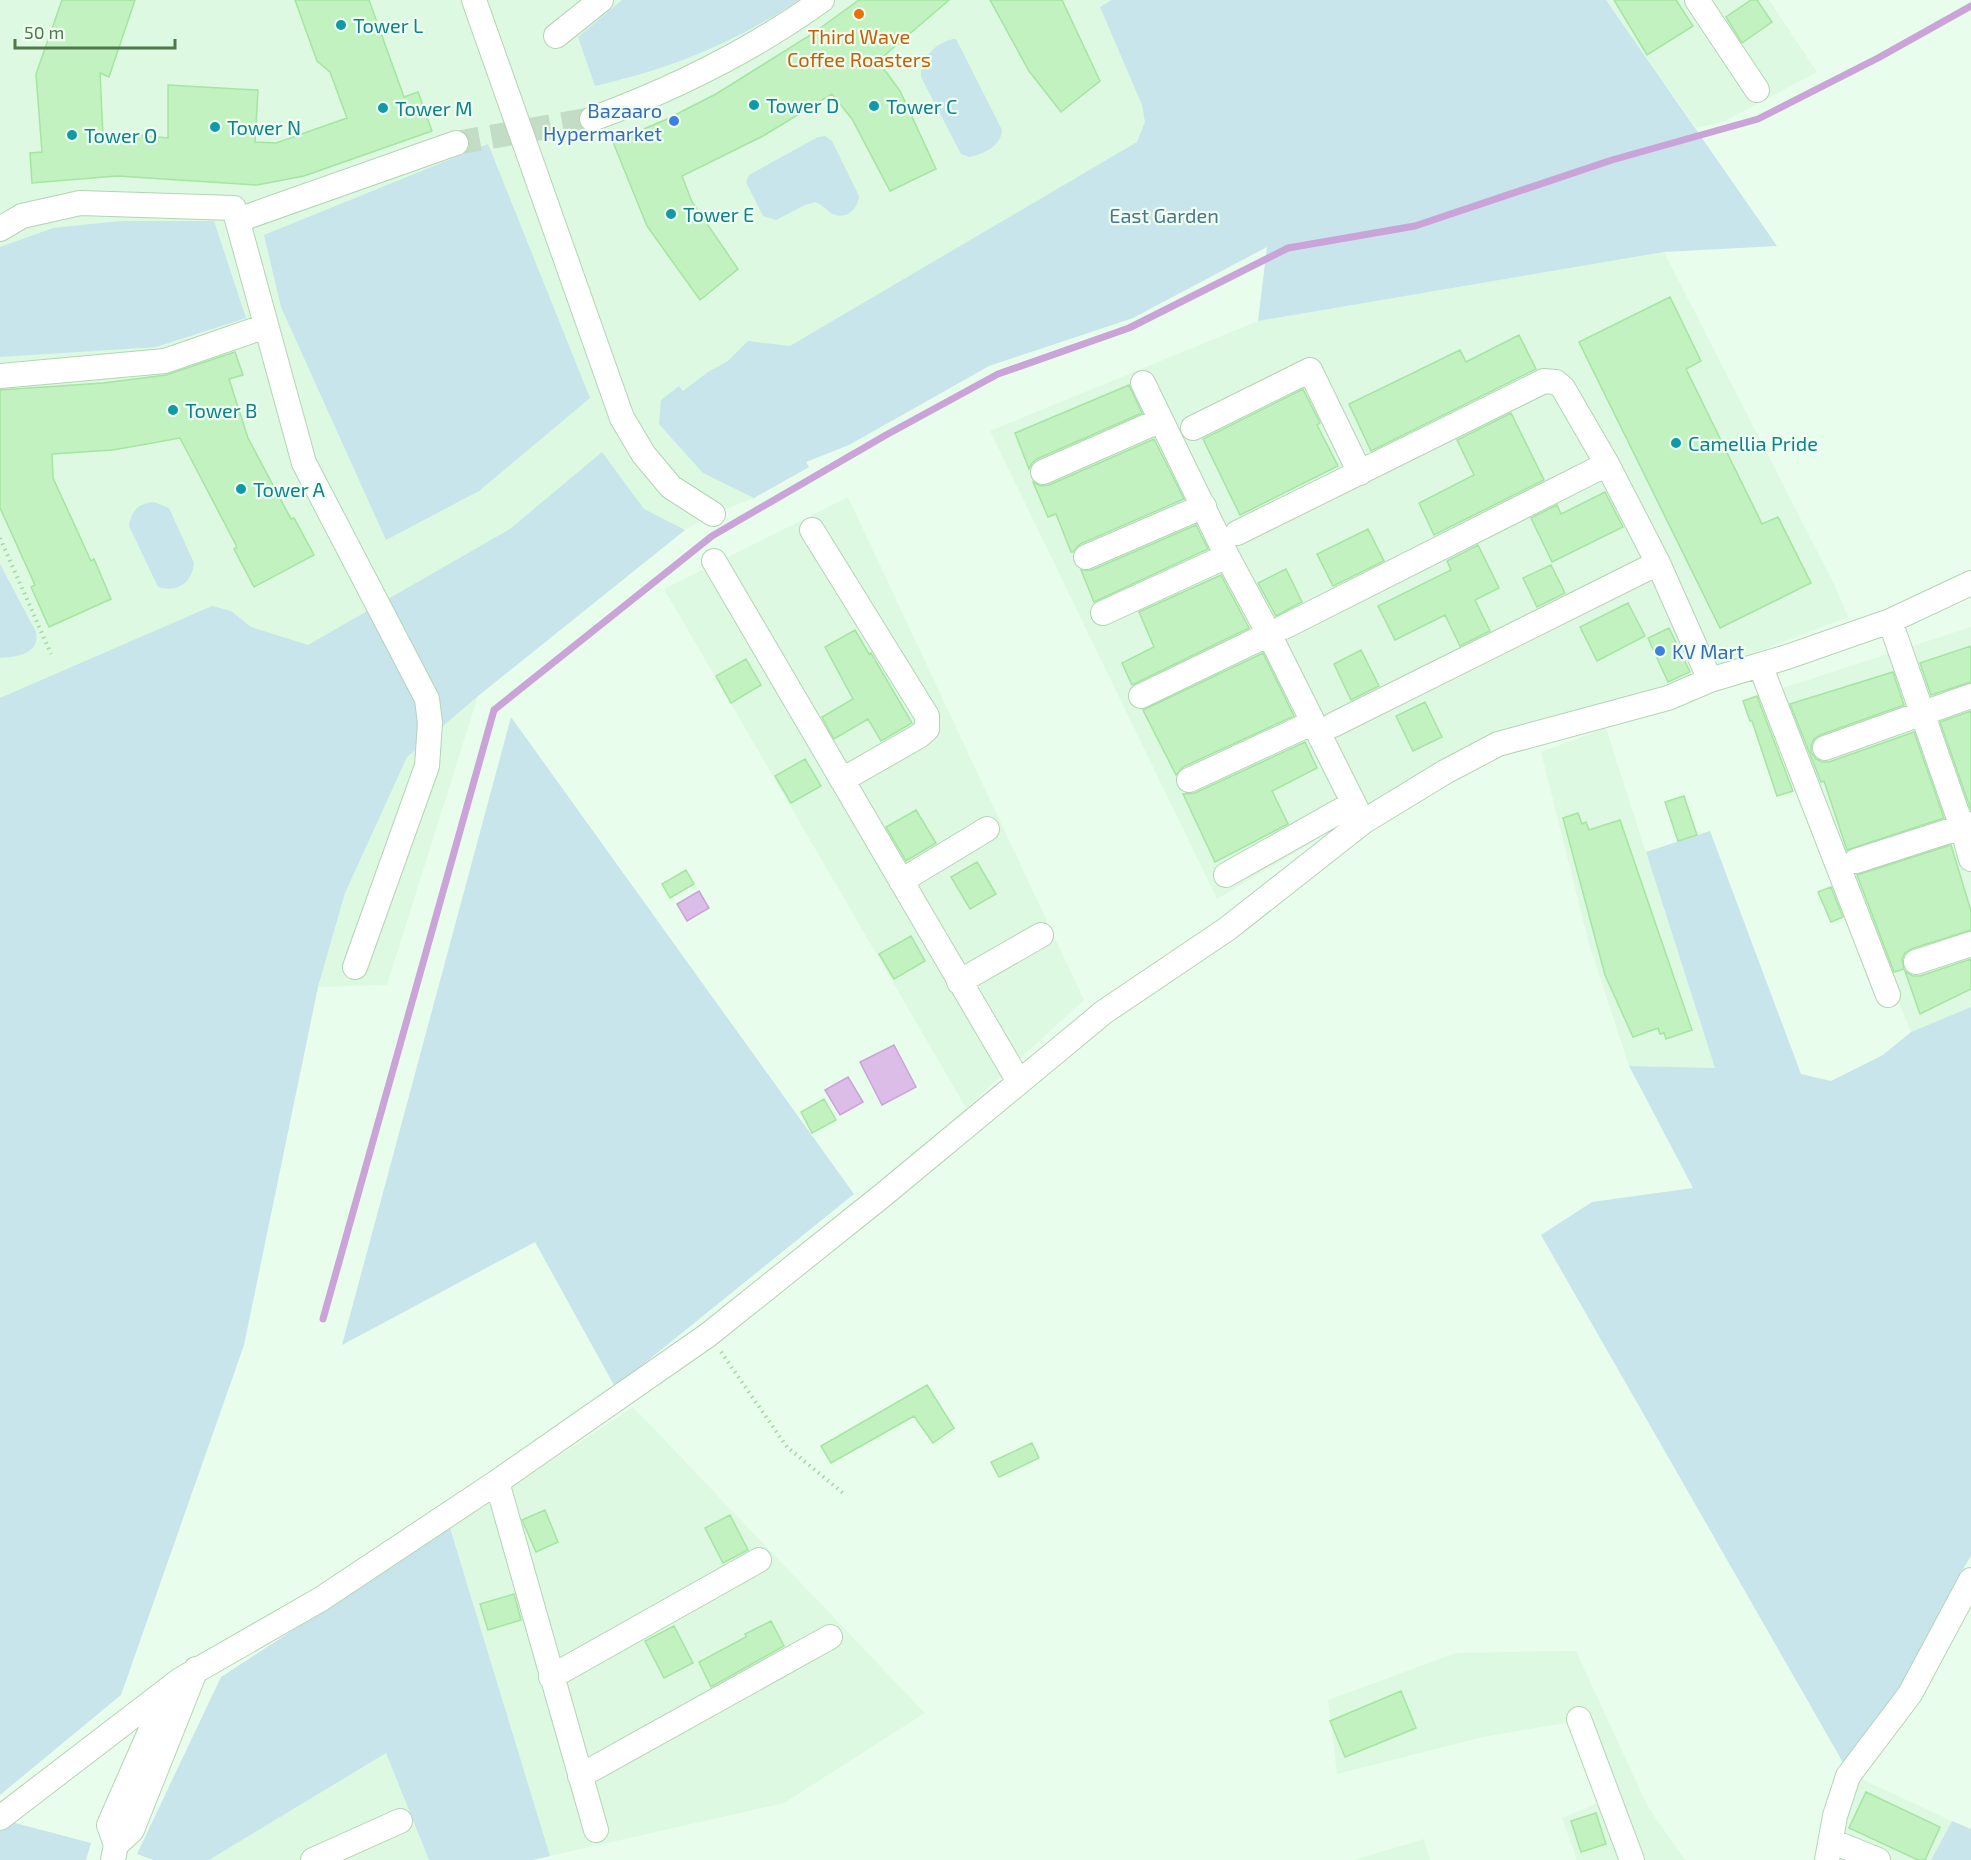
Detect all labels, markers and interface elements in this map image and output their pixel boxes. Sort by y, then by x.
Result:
marker: Third Wave Coffee Roasters [852,7,866,21]
scale bar [15,12,176,50]
place label: Tower L [353,13,423,37]
marker: Tower L [334,18,348,32]
text: 50 m [24,21,64,43]
place label: Third Wave Coffee Roasters [787,24,931,71]
place label: Tower D [766,93,839,117]
place label: Tower C [886,94,957,118]
place label: Tower M [395,96,472,120]
place label: Bazaaro Hypermarket [543,98,662,145]
marker: Tower D [747,98,761,112]
marker: Tower C [867,99,881,113]
marker: Tower M [376,101,390,115]
marker: Bazaaro Hypermarket [667,114,681,128]
place label: Tower N [227,115,301,139]
marker: Tower N [208,120,222,134]
place label: Tower O [84,123,157,147]
marker: Tower O [65,128,79,142]
place label: Tower E [683,202,754,226]
park label: East Garden [1109,203,1219,227]
marker: Tower E [664,207,678,221]
place label: Tower B [185,398,257,422]
marker: Tower B [166,403,180,417]
place label: Camellia Pride [1688,431,1818,455]
marker: Camellia Pride [1669,436,1683,450]
place label: Tower A [253,477,325,501]
marker: Tower A [234,482,248,496]
place label: KV Mart [1672,639,1745,663]
marker: KV Mart [1653,644,1667,658]

